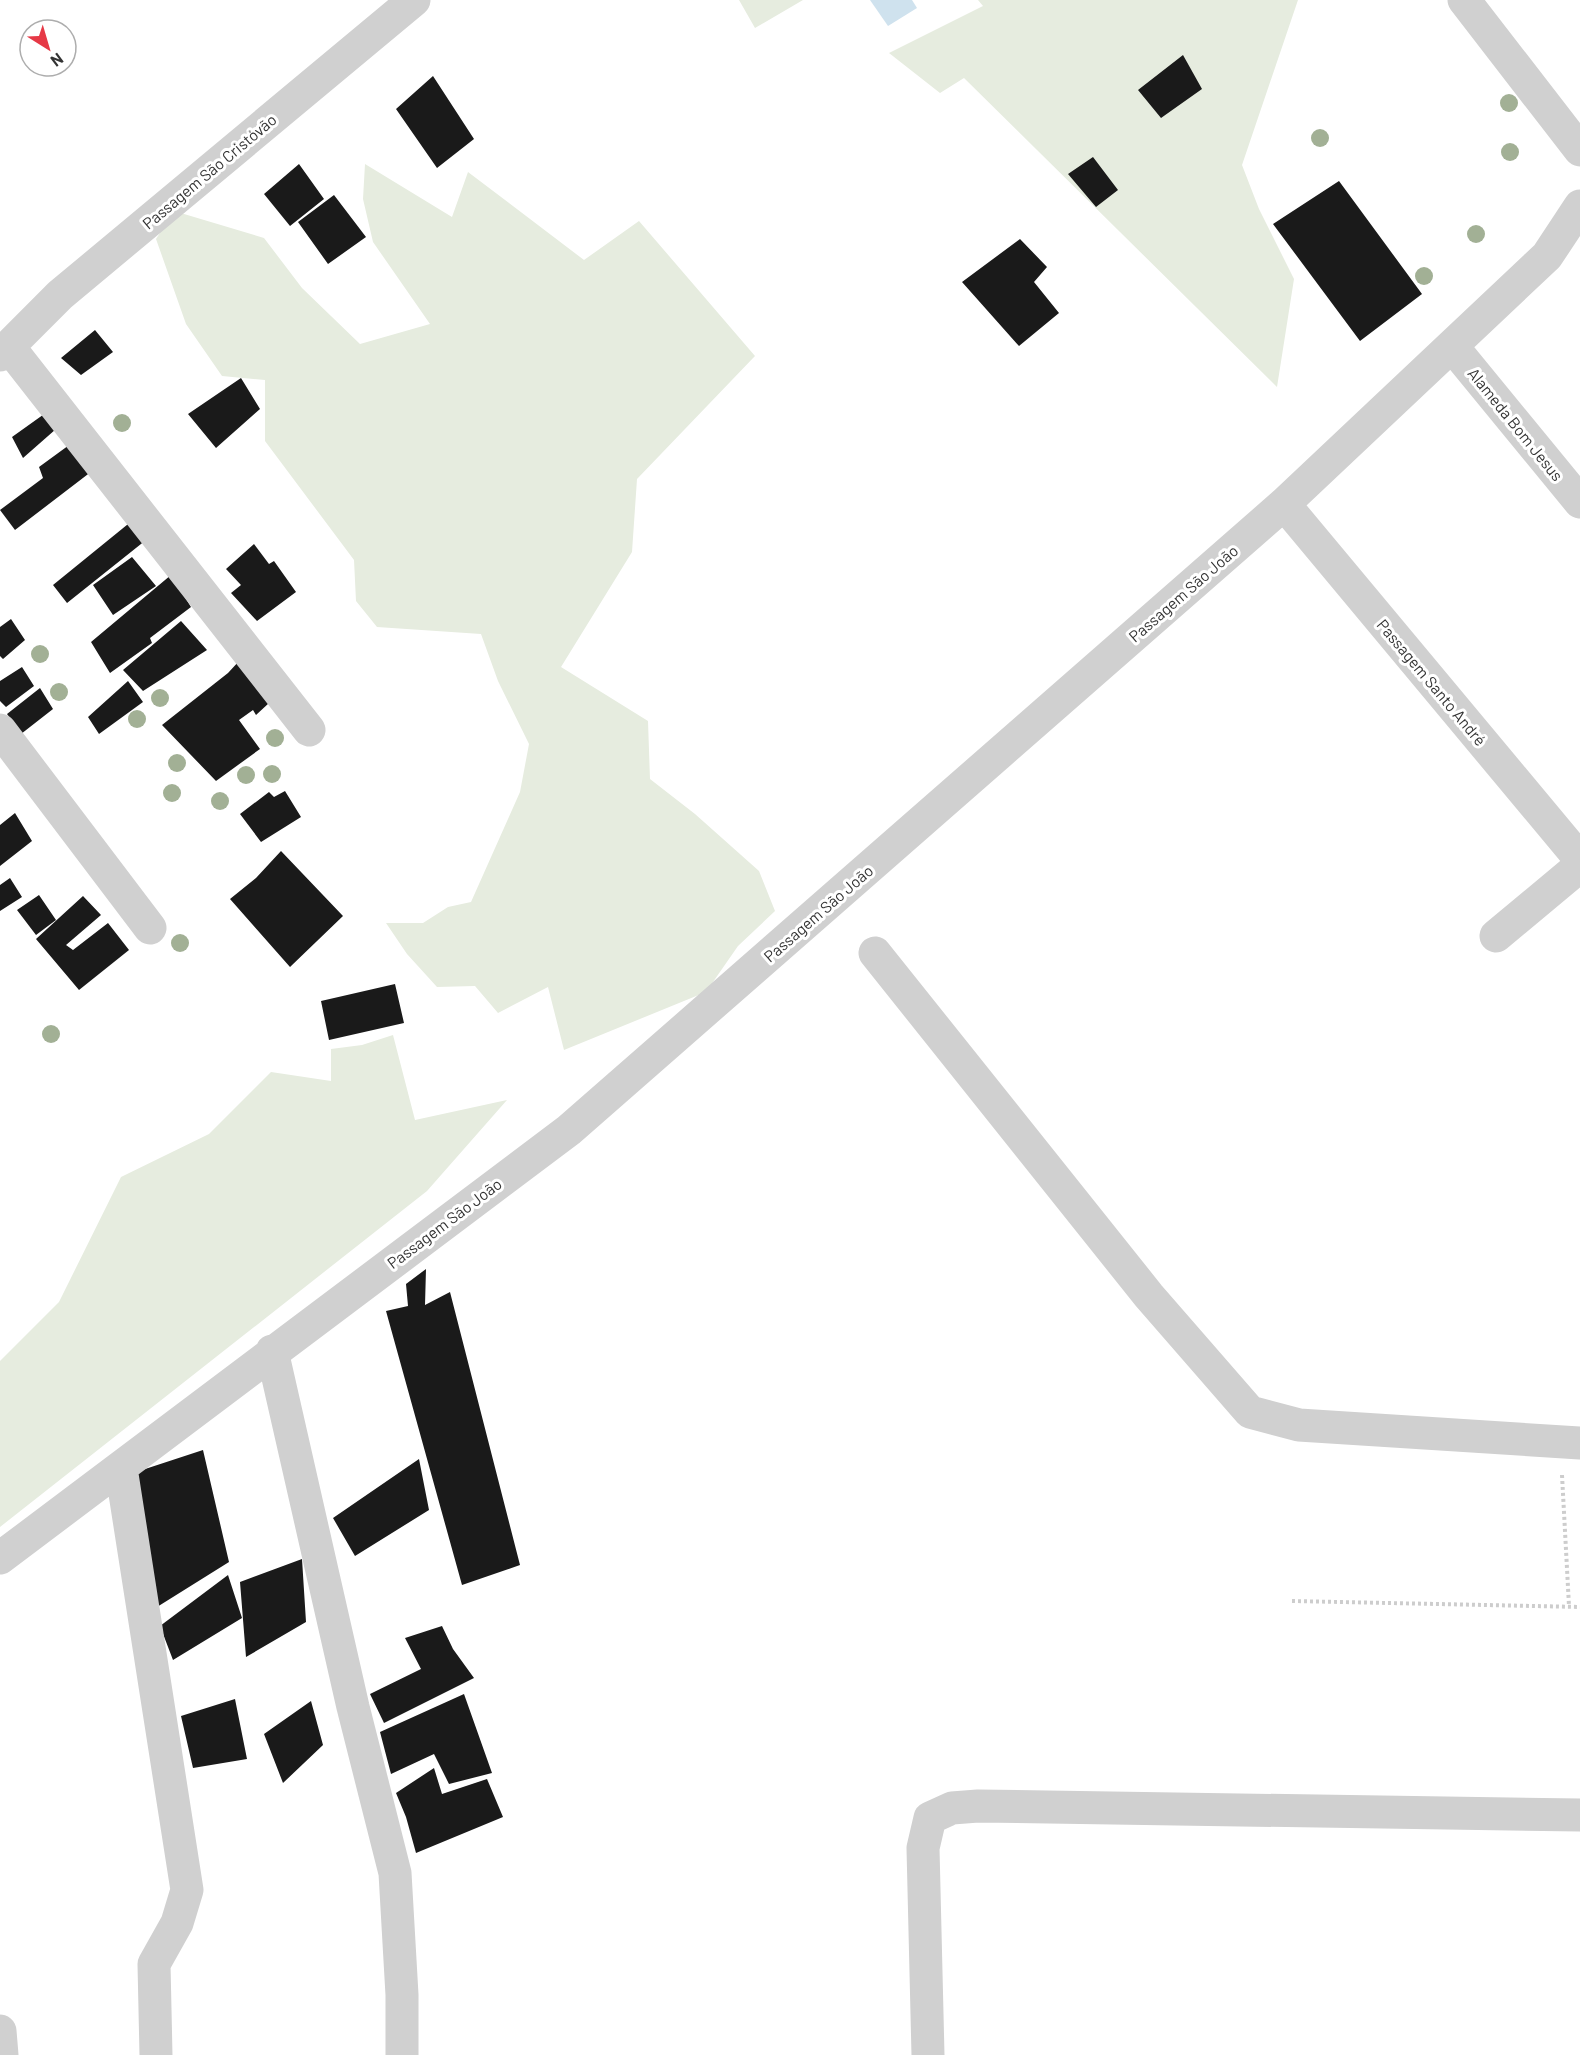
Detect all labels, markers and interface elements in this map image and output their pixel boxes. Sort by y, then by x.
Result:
north arrow [18,18,78,78]
text: N [47,50,67,71]
street label: Passagem São Cristóvão [138,109,280,233]
street label: Alameda Bom Jesus [1465,364,1567,484]
street label: Passagem São João [1125,540,1241,646]
street label: Passagem Santo André [1374,615,1490,749]
street label: Passagem São João [760,860,876,966]
street label: Passagem São João [383,1174,505,1272]

